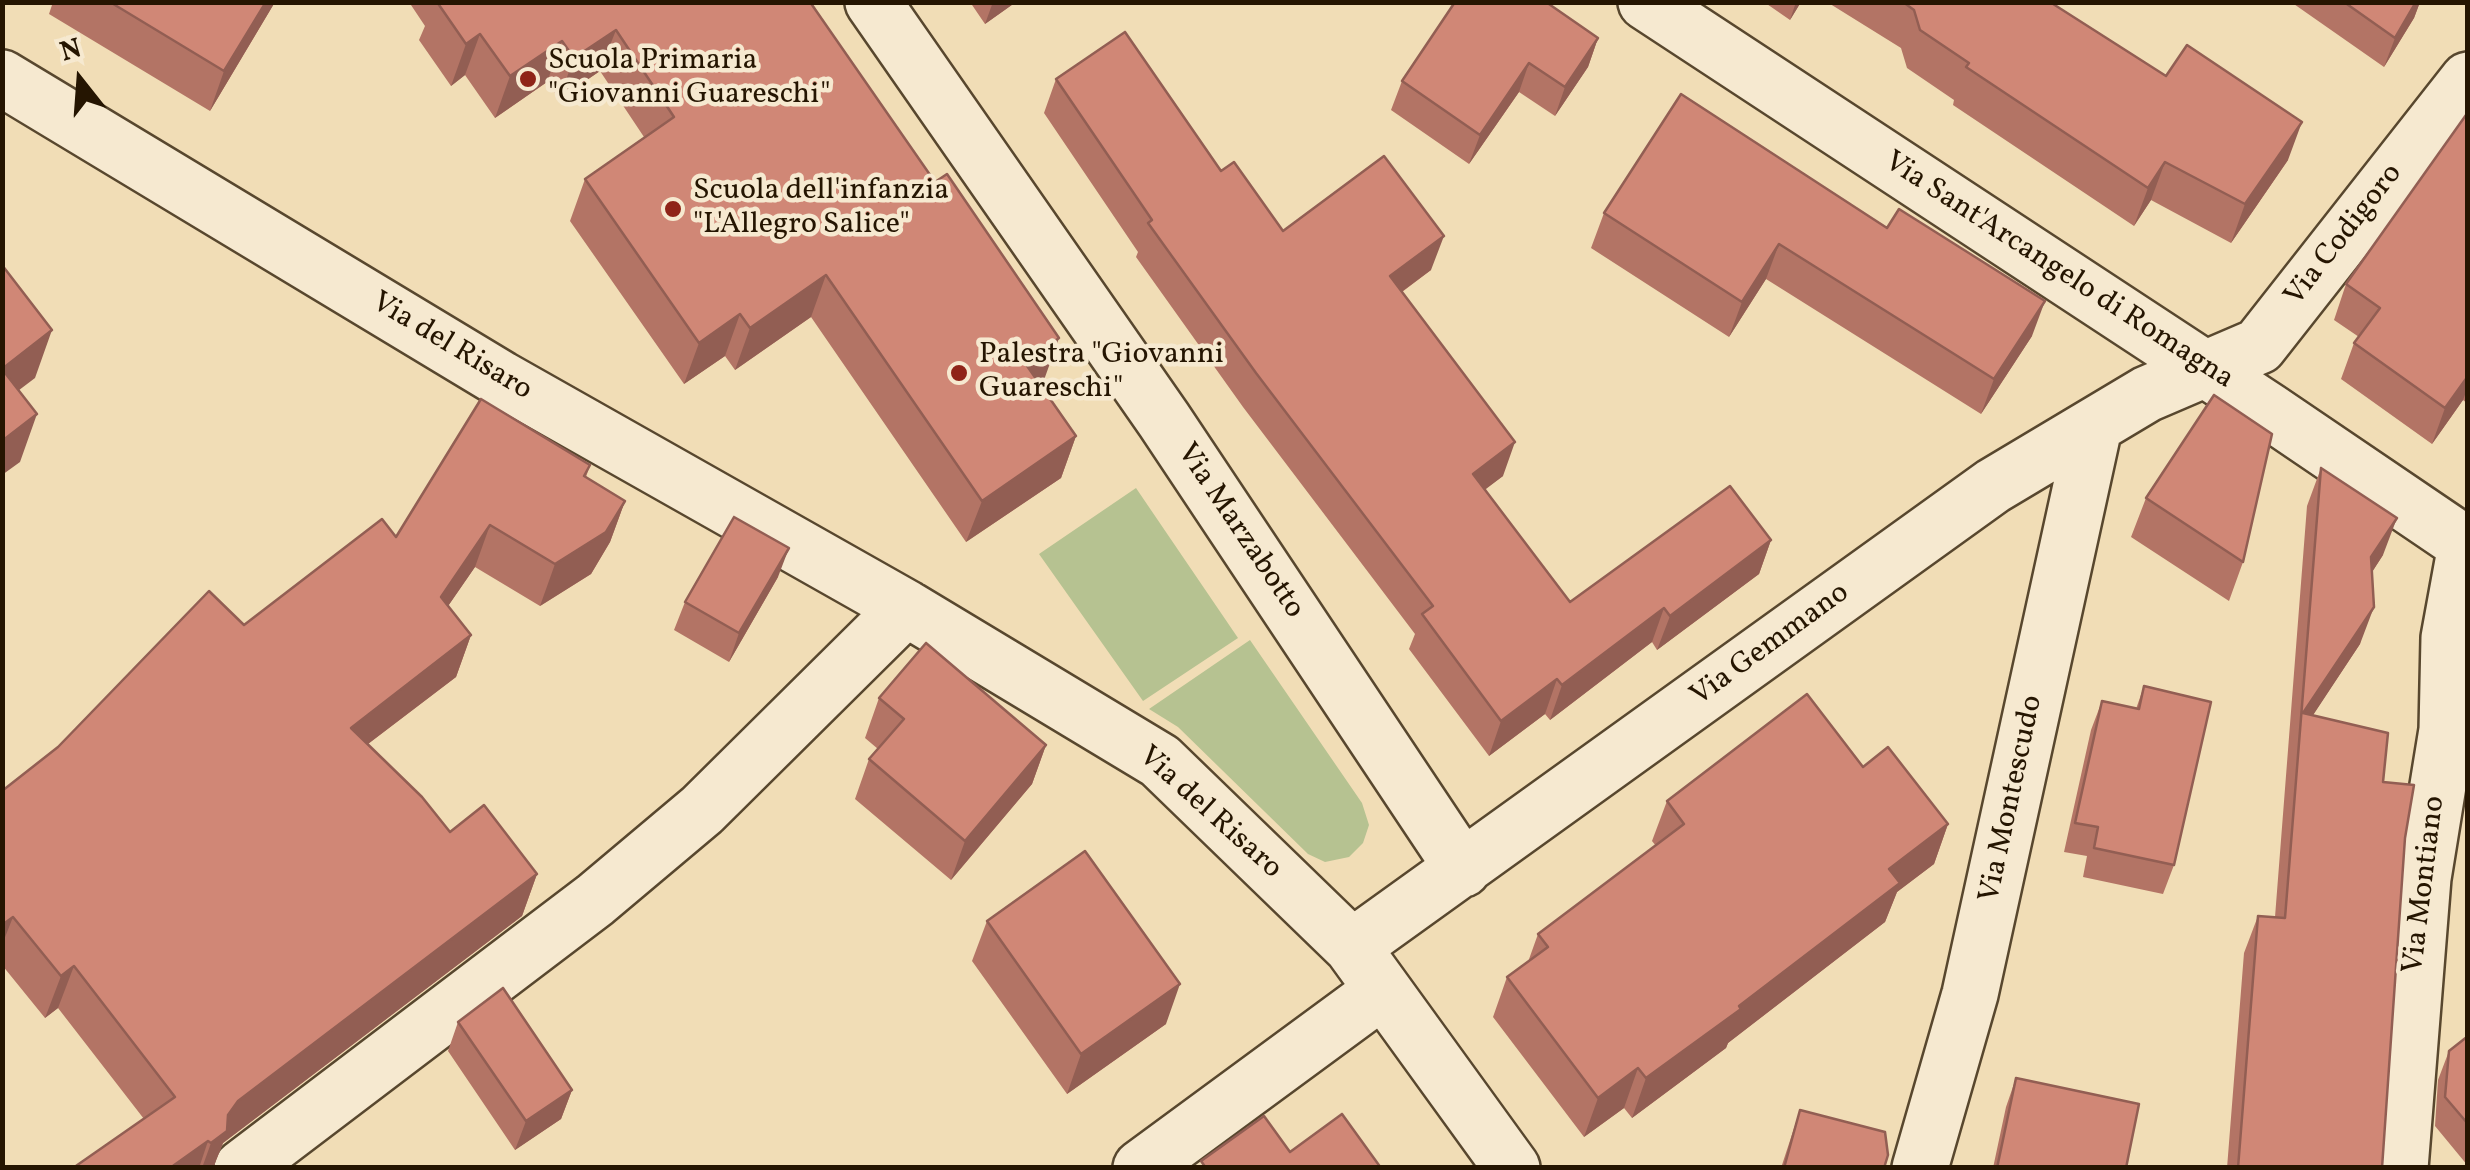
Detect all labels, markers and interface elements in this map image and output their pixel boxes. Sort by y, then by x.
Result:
text: N [56,29,86,72]
north arrow [30,30,130,130]
place label: Scuola Primaria "Giovanni Guareschi" [548,44,830,114]
marker: Scuola Primaria "Giovanni Guareschi" [517,68,539,90]
street label: Via Sant'Arcangelo di Romagna [1876,145,2240,399]
street label: Via Codigoro [2278,158,2412,314]
place label: Scuola dell'infanzia "L'Allegro Salice" [693,174,949,244]
marker: Scuola dell'infanzia "L'Allegro Salice" [662,198,684,220]
street label: Via del Risaro [364,286,538,410]
place label: Palestra "Giovanni Guareschi" [979,338,1224,408]
marker: Palestra "Giovanni Guareschi" [948,362,970,384]
street label: Via Marzabotto [1167,438,1311,626]
street label: Via Gemmano [1685,576,1857,716]
street label: Via Montescudo [1973,692,2053,906]
street label: Via del Risaro [1130,740,1288,888]
street label: Via Montiano [2397,794,2455,976]

